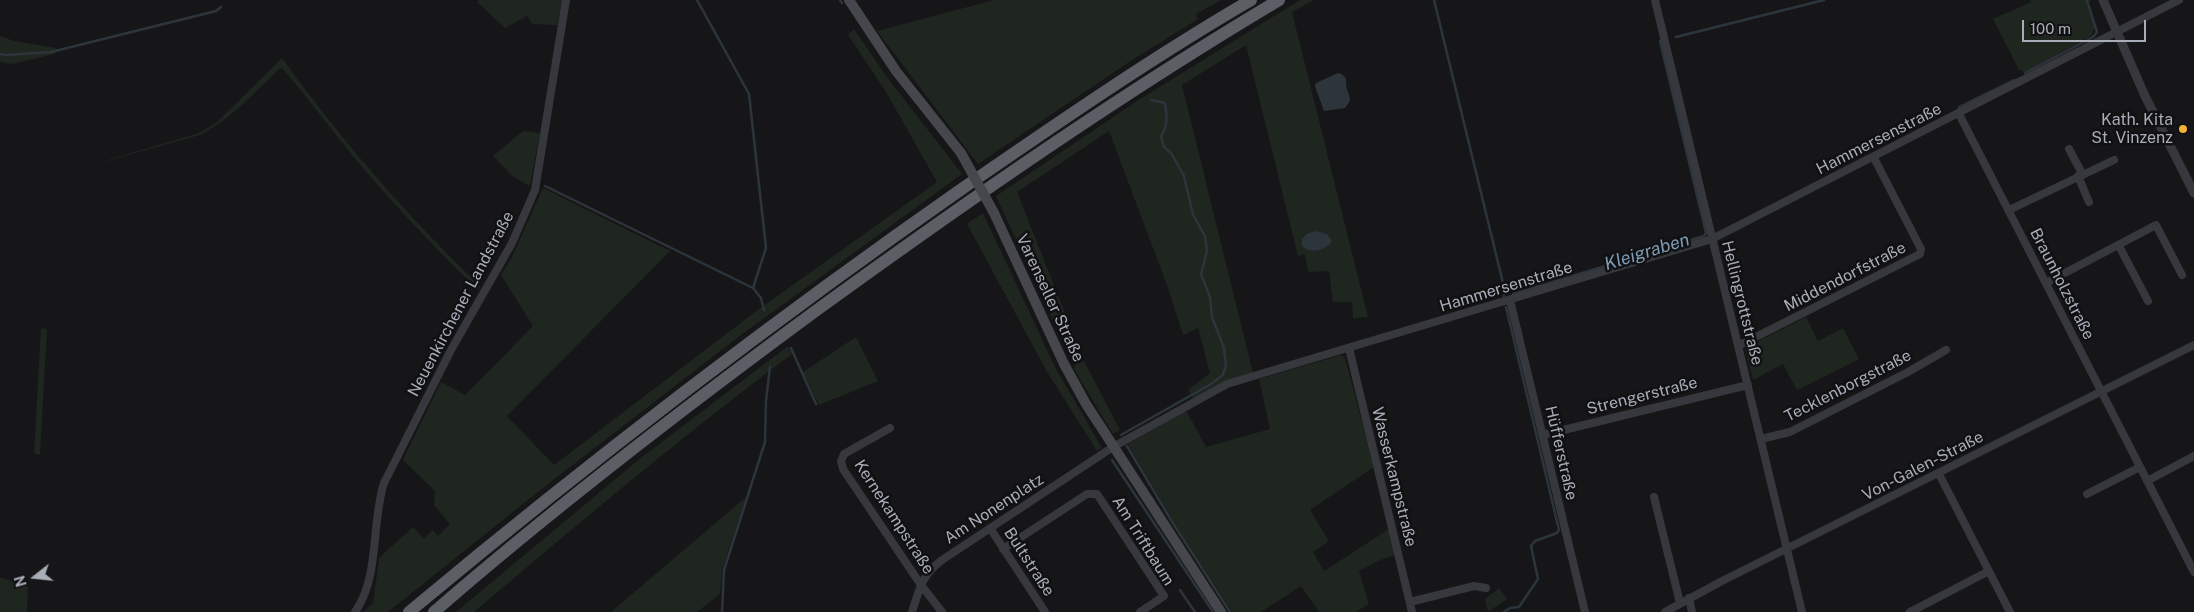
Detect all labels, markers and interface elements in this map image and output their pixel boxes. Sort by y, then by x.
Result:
scale bar [2024,10,2148,42]
text: 100 m [2030,20,2071,37]
street label: Hammersenstraße [1813,99,1945,179]
place label: Kath. Kita St. Vinzenz [2091,110,2173,148]
marker: Kath. Kita St. Vinzenz [2177,123,2189,135]
street label: Neuenkirchener Landstraße [404,208,518,400]
street label: Braunholzstraße [2026,225,2098,343]
water label: Kleigraben [1602,229,1692,275]
street label: Varenseller Straße [1012,231,1088,365]
street label: Middendorfstraße [1781,238,1909,316]
street label: Hellingrottstraße [1717,239,1767,367]
street label: Hammersenstraße [1437,258,1575,316]
street label: Tecklenborgstraße [1782,346,1914,426]
street label: Strengerstraße [1585,373,1699,419]
street label: Hüfferstraße [1541,404,1581,502]
street label: Wasserkampstraße [1367,405,1421,549]
street label: Von-Galen-Straße [1859,427,1987,505]
street label: Kernekampstraße [850,456,938,578]
street label: Am Nonenplatz [941,470,1047,548]
street label: Am Triftbaum [1108,493,1178,589]
street label: Bultstraße [1000,524,1058,600]
north arrow [10,552,60,602]
text: N [11,574,30,589]

